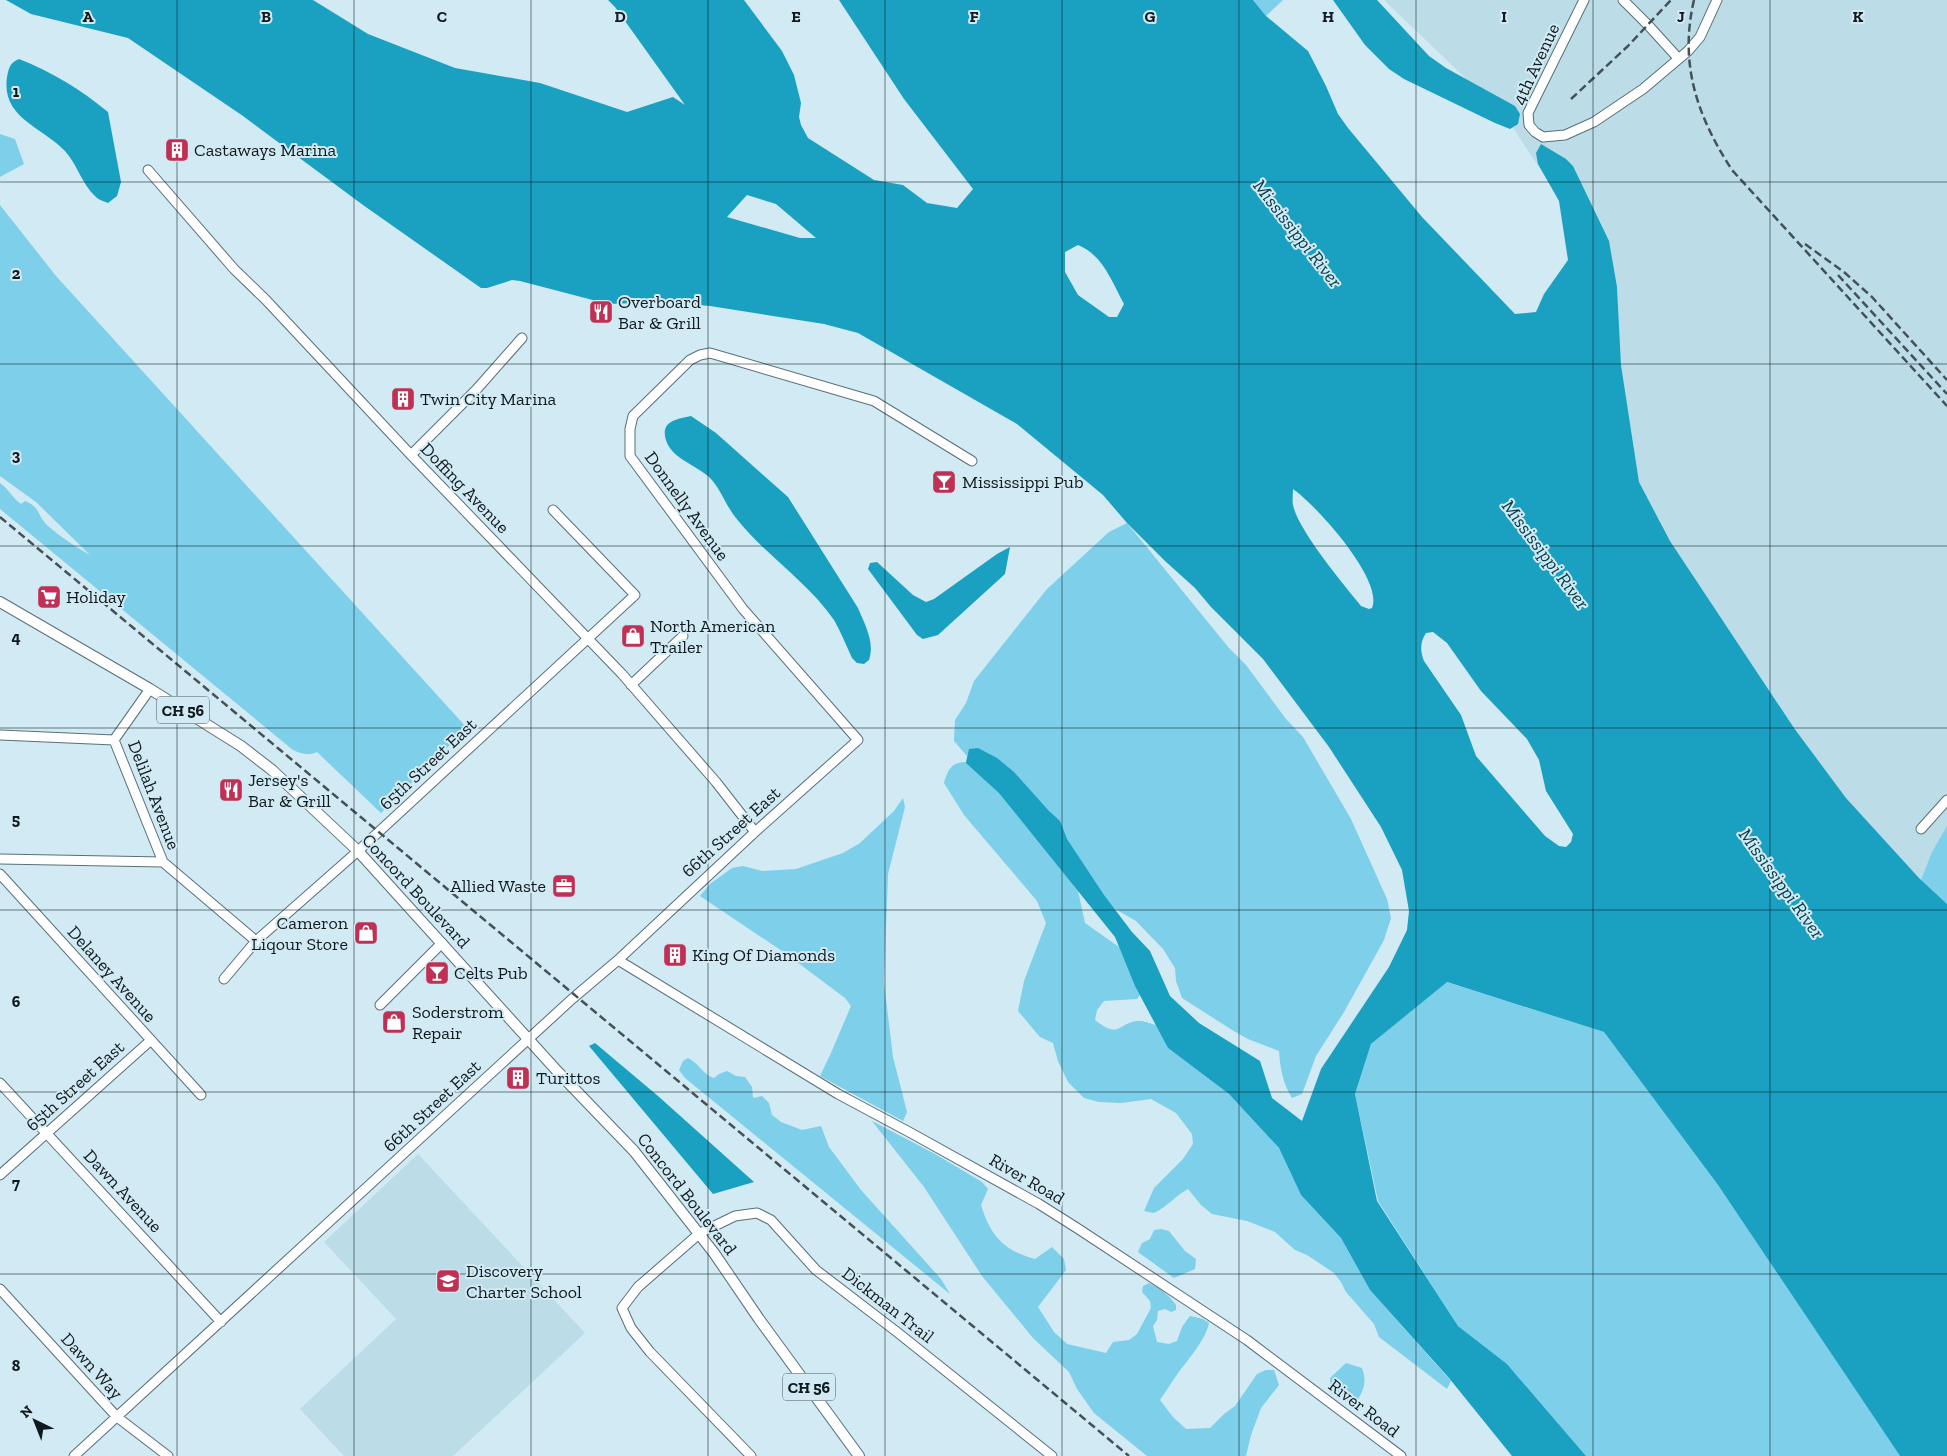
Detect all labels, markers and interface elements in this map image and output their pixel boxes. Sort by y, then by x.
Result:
text: A [83,7,94,26]
text: B [261,7,271,26]
text: C [437,7,447,26]
text: D [614,7,626,26]
text: E [791,7,801,26]
text: F [969,7,979,26]
text: G [1145,7,1156,26]
text: H [1322,7,1334,26]
text: I [1501,7,1507,26]
text: J [1677,7,1685,26]
text: K [1853,7,1864,26]
street label: 4th Avenue [1508,20,1564,108]
text: 1 [13,82,20,101]
building icon: Castaways Marina [164,137,190,163]
place label: Castaways Marina [194,139,337,161]
water label: Mississippi River [1248,175,1347,292]
text: 2 [12,264,21,283]
place label: Overboard Bar & Grill [618,291,701,334]
restaurant icon: Overboard Bar & Grill [588,299,614,325]
building icon: Twin City Marina [390,386,416,412]
place label: Twin City Marina [420,388,557,410]
street label: Doffing Avenue [416,438,514,538]
text: 3 [12,446,21,465]
street label: Donnelly Avenue [640,447,734,565]
bar icon: Mississippi Pub [931,469,957,495]
place label: Mississippi Pub [962,471,1084,493]
water label: Mississippi River [1497,495,1594,614]
supermarket icon: Holiday [36,584,62,610]
place label: Holiday [66,586,126,608]
place label: North American Trailer [650,615,776,658]
shop icon: North American Trailer [620,623,646,649]
text: 4 [11,628,21,647]
road number: CH 56 [157,696,209,724]
street label: 65th Street East [375,713,481,815]
street label: Delilah Avenue [123,737,185,853]
place label: Jersey's Bar & Grill [248,769,331,812]
restaurant icon: Jersey's Bar & Grill [218,777,244,803]
street label: 66th Street East [677,782,785,882]
text: 5 [12,810,20,829]
water label: Mississippi River [1734,824,1830,943]
street label: Concord Boulevard [357,829,475,953]
office icon: Allied Waste [551,873,577,899]
place label: Allied Waste [450,875,546,897]
place label: Cameron Liqour Store [251,912,349,955]
shop icon: Cameron Liqour Store [353,920,379,946]
street label: Delaney Avenue [63,921,161,1027]
building icon: King Of Diamonds [662,942,688,968]
place label: King Of Diamonds [692,944,835,966]
bar icon: Celts Pub [424,960,450,986]
place label: Celts Pub [454,962,528,984]
text: 6 [12,992,21,1011]
place label: Soderstrom Repair [412,1001,504,1044]
shop icon: Soderstrom Repair [381,1009,407,1035]
street label: 65th Street East [21,1036,129,1136]
street label: 66th Street East [379,1055,485,1157]
building icon: Turittos [505,1065,531,1091]
place label: Turittos [536,1067,600,1089]
street label: Concord Boulevard [633,1129,742,1259]
street label: Dawn Avenue [79,1145,167,1237]
street label: River Road [985,1149,1069,1209]
text: 7 [12,1174,20,1193]
place label: Discovery Charter School [466,1260,582,1303]
street label: Dickman Trail [838,1262,939,1348]
school or university icon: Discovery Charter School [435,1268,461,1294]
street label: Dawn Way [56,1328,128,1404]
text: 8 [12,1356,21,1375]
road number: CH 56 [783,1374,835,1400]
street label: River Road [1324,1374,1404,1442]
north arrow [10,1396,60,1446]
text: N [17,1402,36,1422]

